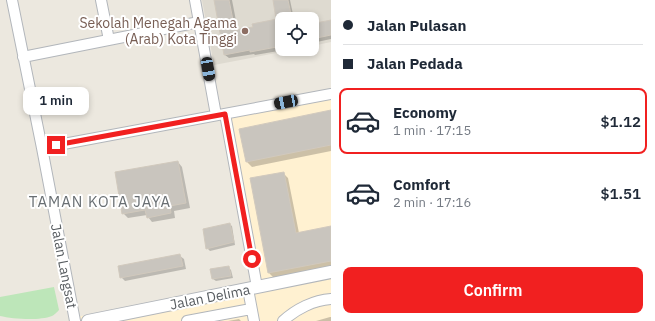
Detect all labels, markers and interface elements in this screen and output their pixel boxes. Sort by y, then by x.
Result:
map controls [275,12,319,56]
button: locate [275,12,319,56]
place label: Sekolah Menegah Agama (Arab) Kota Tinggi [79,14,238,48]
text: Jalan Pulasan [367,16,466,35]
marker: Sekolah Menegah Agama (Arab) Kota Tinggi [240,26,250,36]
text: Jalan Pedada [367,54,463,73]
car [200,56,216,82]
callout: 1 min [23,87,89,115]
text: 1 min [39,92,73,109]
car [273,94,299,110]
icon: car [345,103,381,139]
text: Economy [393,103,457,122]
text: $1.12 [601,112,641,131]
text: 1 min · 17:15 [393,122,471,139]
route end [47,136,65,154]
icon: car [345,175,381,211]
text: Comfort [393,175,450,194]
text: $1.51 [601,184,641,203]
district label: TAMAN KOTA JAYA [29,192,171,211]
text: 2 min · 17:16 [393,194,471,211]
street label: Jalan Langsat [47,222,81,310]
route start [243,250,261,268]
button: Confirm [343,267,643,313]
street label: Jalan Delima [168,280,252,314]

